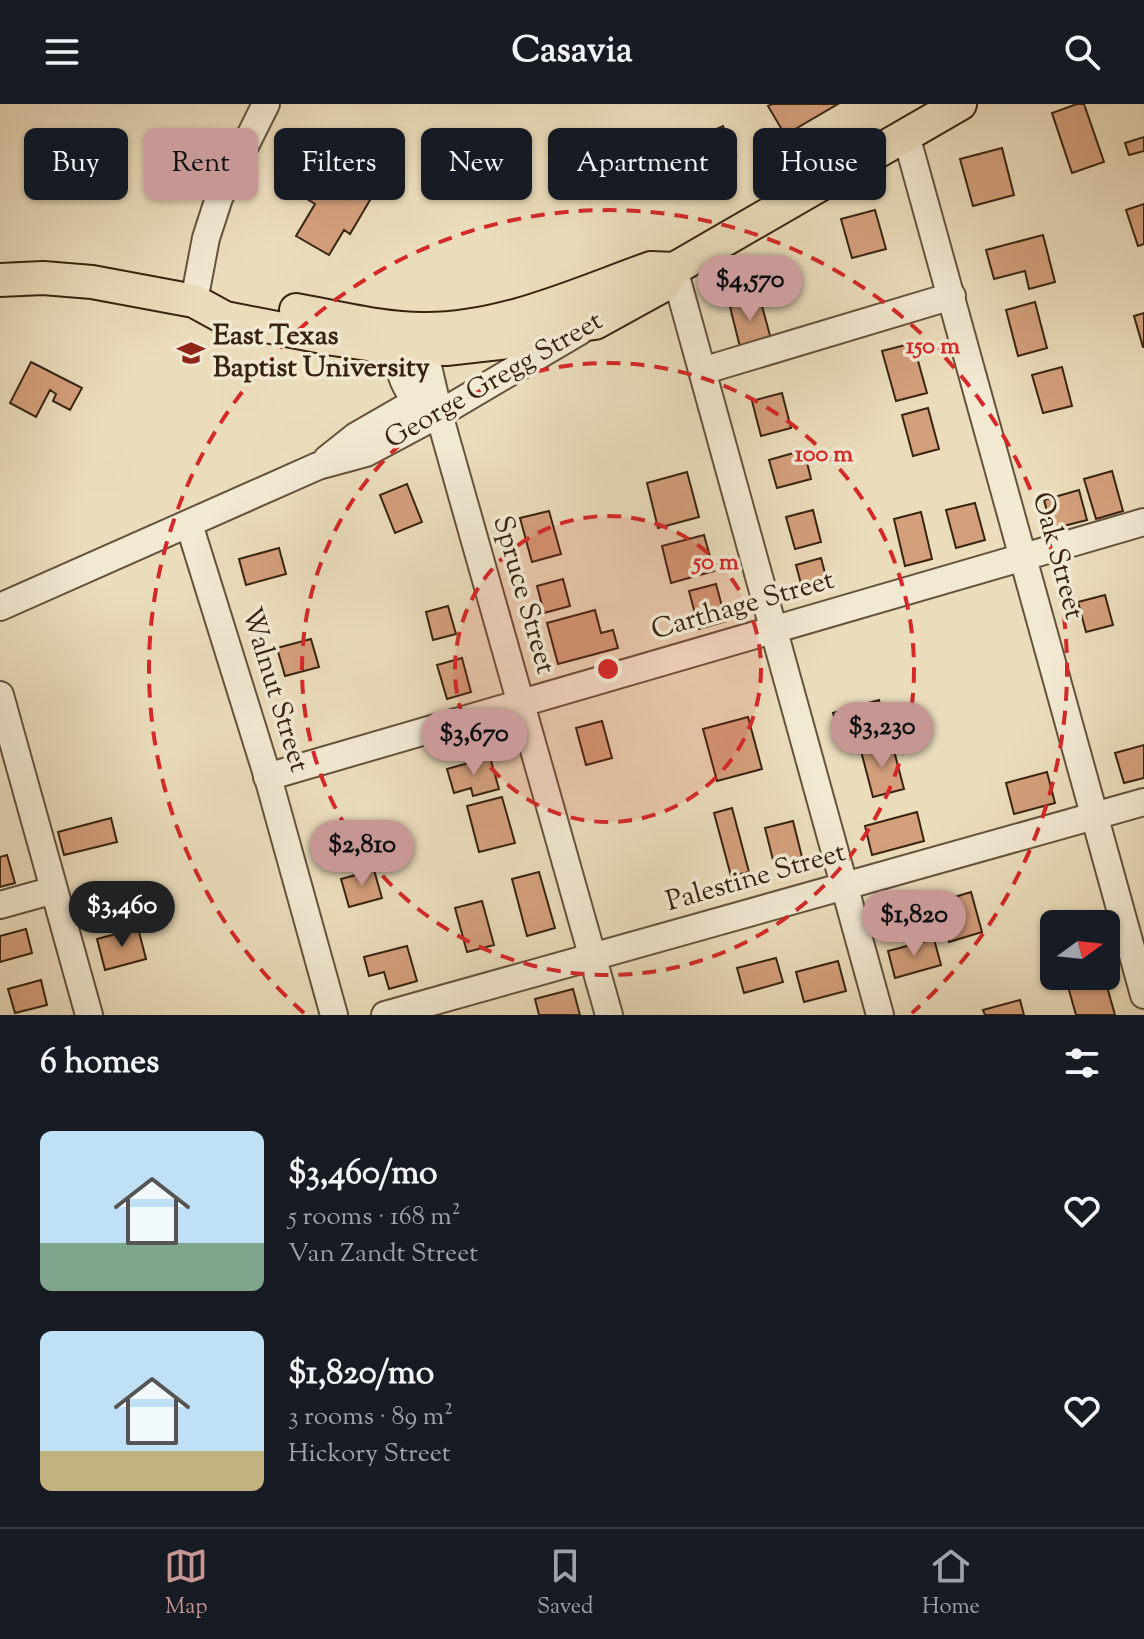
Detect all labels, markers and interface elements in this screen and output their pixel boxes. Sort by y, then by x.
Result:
text: Casavia [512,26,633,78]
icon: menu [40,30,84,74]
icon: search [1060,30,1104,74]
chip: Buy [24,128,128,200]
chip: Rent [144,128,258,200]
chip: Filters [274,128,405,200]
chip: New [421,128,532,200]
chip: Apartment [548,128,737,200]
chip: House [753,128,886,200]
pin: $4,570 [685,255,815,323]
text: $4,570 [715,262,785,299]
street label: George Gregg Street [377,302,611,460]
place label: East Texas Baptist University [213,317,430,389]
text: 150 m [906,330,960,364]
school or university icon: East Texas Baptist University [176,338,206,368]
text: 100 m [795,438,853,472]
street label: Oak Street [1021,488,1093,625]
street label: Spruce Street [481,511,565,679]
text: 50 m [691,546,739,580]
street label: Carthage Street [647,561,840,651]
street label: Walnut Street [230,603,318,778]
centre of rings [594,655,622,683]
pin: $3,230 [817,702,947,770]
pin: $3,670 [409,709,539,777]
text: $3,230 [848,709,916,746]
text: $3,670 [439,716,509,753]
pin: $2,810 [297,820,427,888]
text: $2,810 [328,827,396,864]
street label: Palestine Street [662,833,851,923]
pin: $3,460 [57,881,187,949]
text: $3,460 [87,888,157,925]
pin: $1,820 [849,890,979,958]
text: $1,820 [880,897,948,934]
north arrow [1040,910,1120,990]
map controls [1040,910,1120,990]
text: 6 homes [40,1039,159,1088]
icon: filters [1060,1041,1104,1085]
text: $3,460/mo [288,1150,438,1199]
icon: home [104,1163,200,1259]
icon: heart [1060,1189,1104,1233]
text: 5 rooms · 168 m² [288,1199,461,1236]
text: Van Zandt Street [288,1236,478,1273]
text: $1,820/mo [288,1350,434,1399]
icon: home [104,1363,200,1459]
icon: heart [1060,1389,1104,1433]
text: 3 rooms · 89 m² [288,1399,453,1436]
text: Hickory Street [288,1436,451,1473]
tab: Map [164,1544,208,1624]
tab: Saved [537,1544,593,1624]
tab: Home [922,1544,980,1624]

